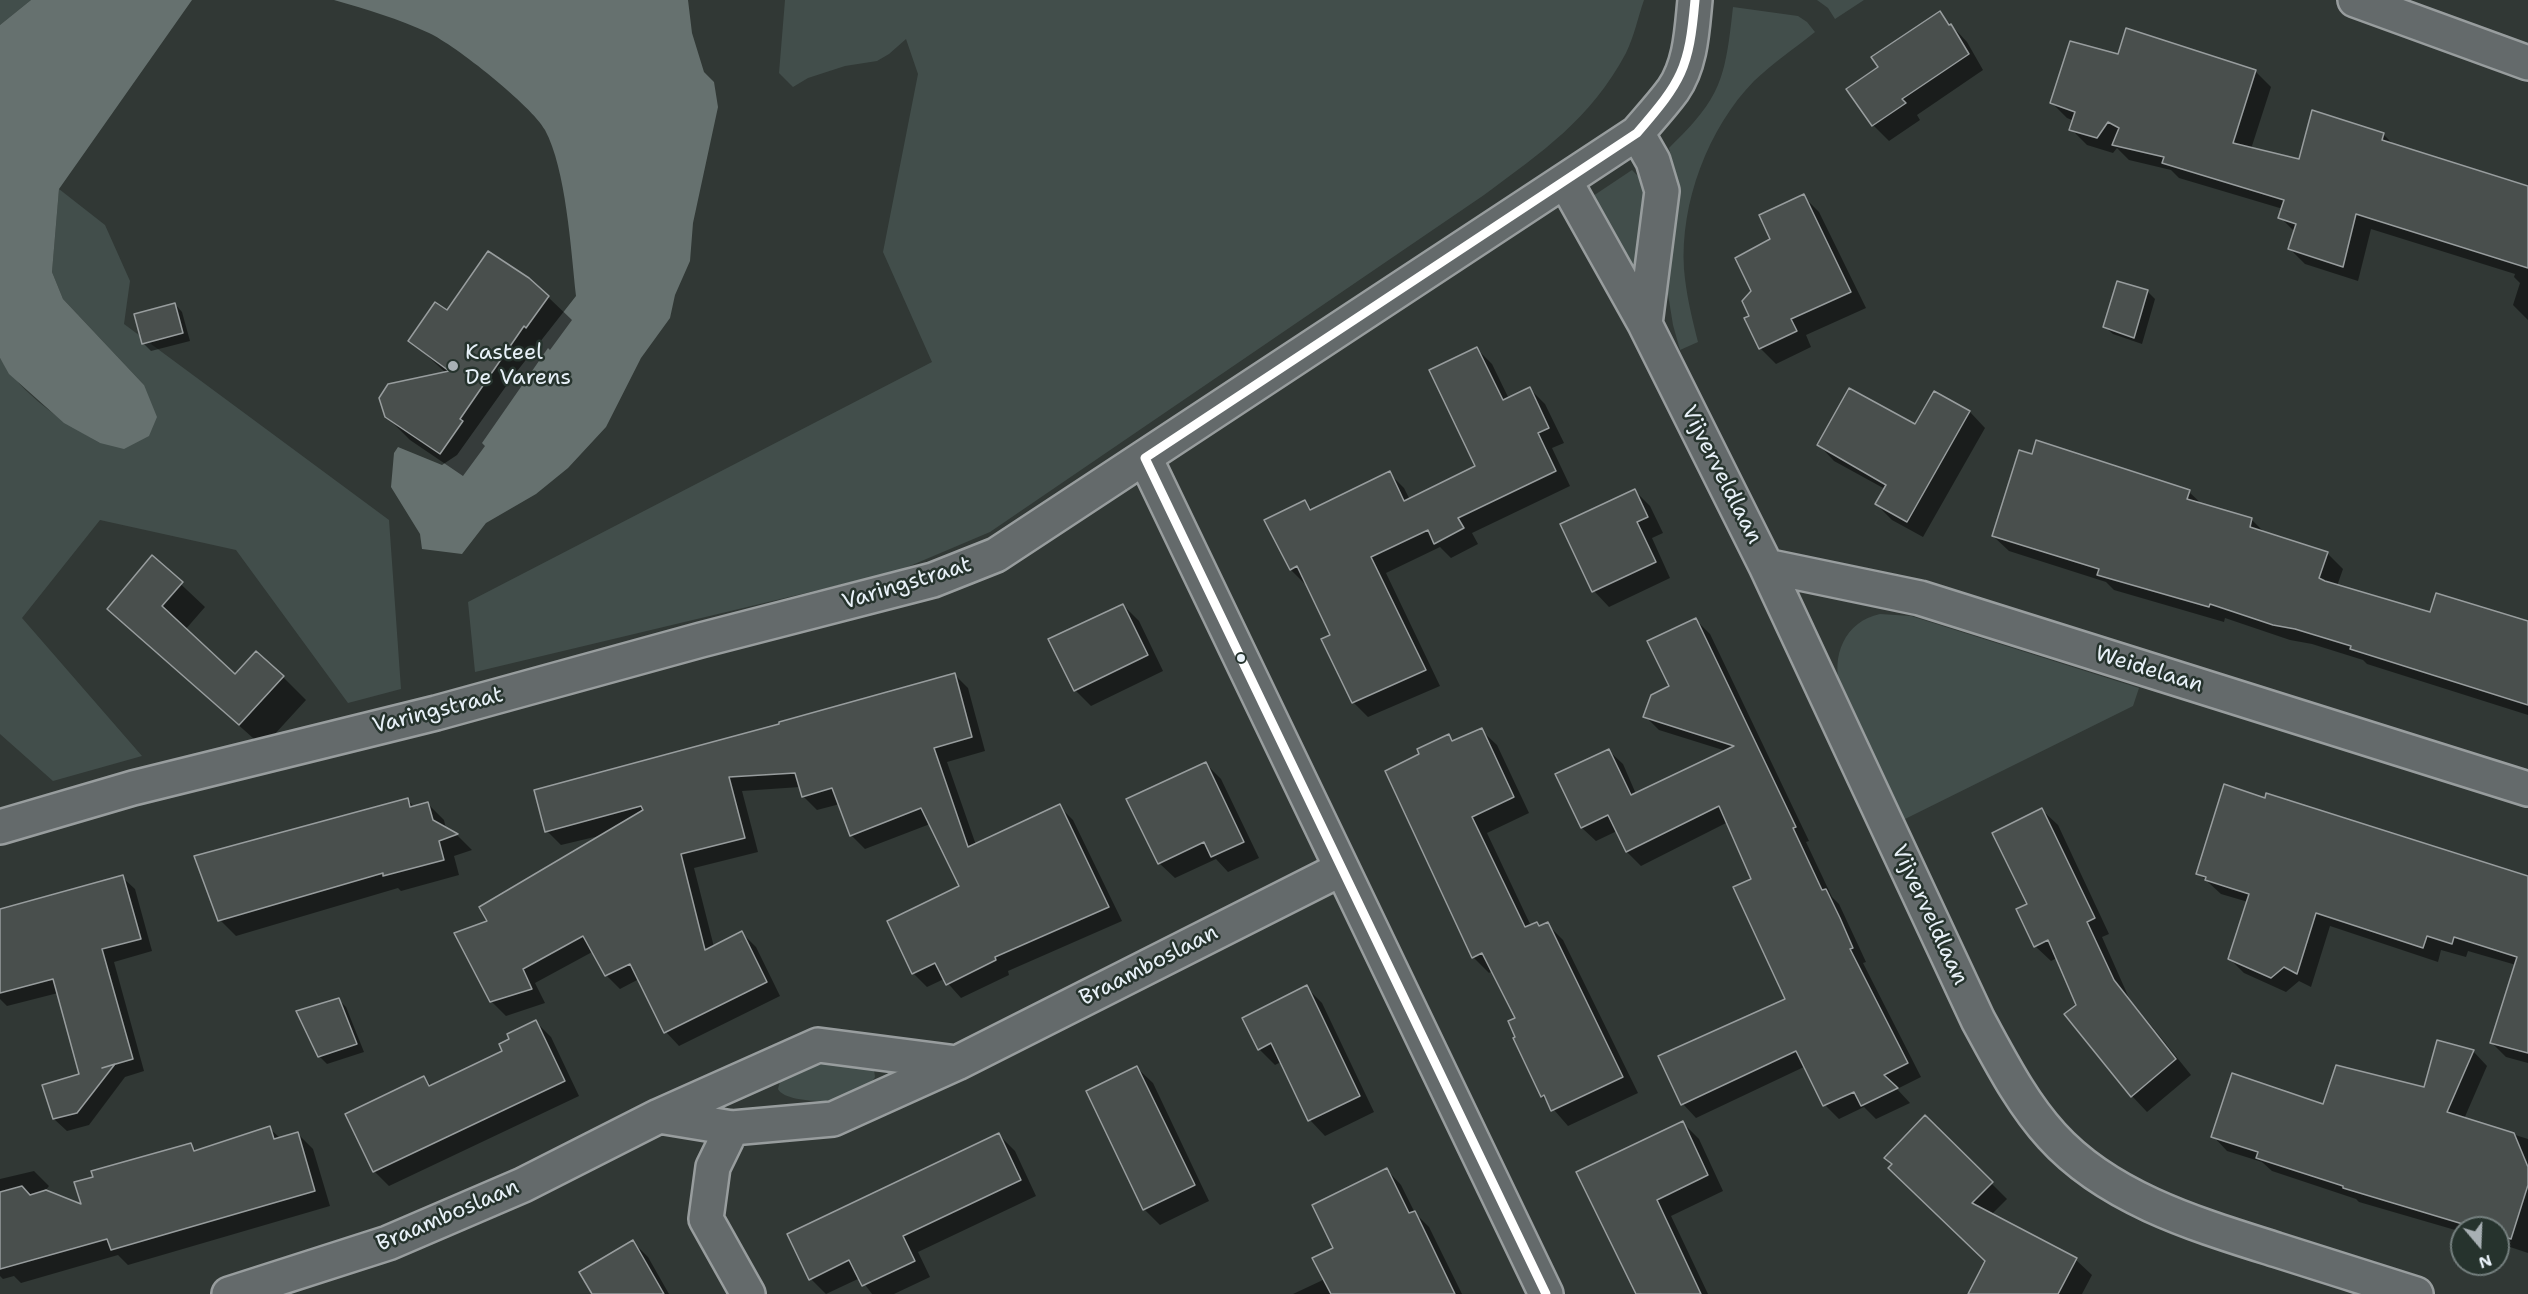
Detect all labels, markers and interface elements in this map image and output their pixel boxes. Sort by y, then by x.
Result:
place label: Kasteel De Varens [465,340,571,392]
marker: Kasteel De Varens [446,359,460,373]
street label: Vijverveldlaan [1675,401,1767,549]
street label: Varingstraat [839,552,975,616]
street label: Weidelaan [2092,641,2206,699]
unlabelled marker [1235,652,1247,664]
street label: Varingstraat [370,682,506,740]
street label: Vijverveldlaan [1885,841,1973,989]
street label: Braamboslaan [1075,920,1223,1012]
street label: Braamboslaan [373,1174,523,1258]
north arrow [2450,1216,2510,1276]
text: N [2476,1250,2495,1274]

